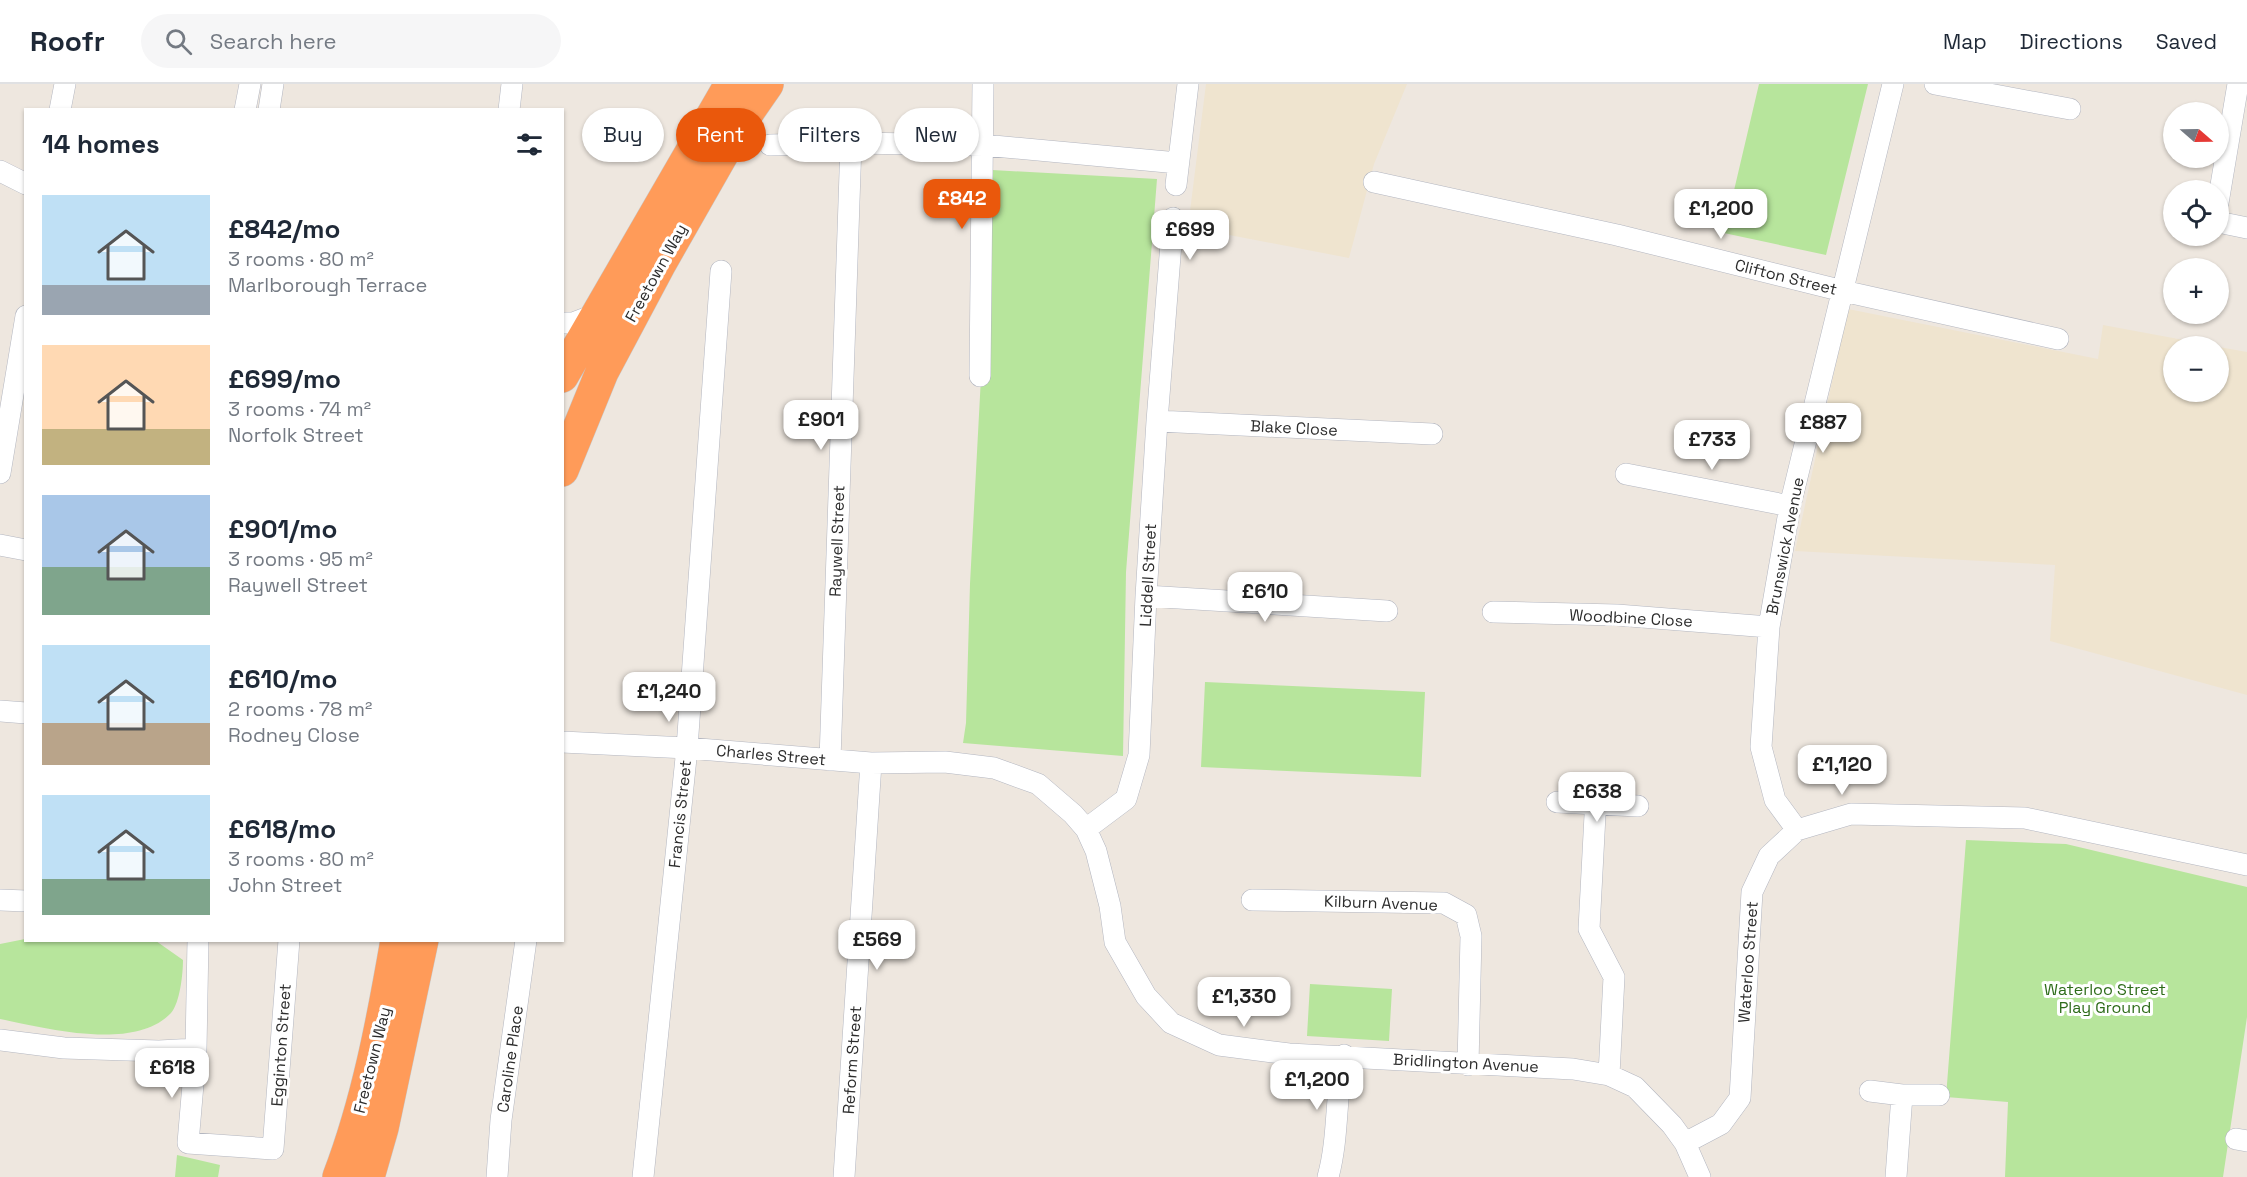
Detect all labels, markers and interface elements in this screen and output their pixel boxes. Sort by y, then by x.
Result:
search box [141,14,561,68]
text: Roofr [30,23,105,59]
icon: search [162,25,195,58]
text: Search here [210,27,337,55]
text: Map [1943,28,1987,55]
text: Directions [2020,28,2123,55]
text: Saved [2156,28,2217,55]
north arrow [2163,102,2229,168]
map controls [2163,102,2229,402]
chip: Buy [582,108,664,162]
chip: Rent [676,108,766,162]
chip: Filters [778,108,882,162]
chip: New [894,108,979,162]
text: 14 homes [42,127,160,161]
icon: filters [513,128,546,161]
pin: £842 [926,179,998,230]
button: locate [2163,180,2229,246]
text: £842 [937,185,987,211]
pin: £1,200 [1672,189,1770,240]
text: £1,200 [1688,195,1754,221]
pin: £699 [1154,210,1226,261]
text: £842/mo [228,212,340,246]
text: £699 [1165,216,1215,242]
icon: home [90,219,162,291]
street label: Freetown Way [620,220,692,326]
text: 3 rooms · 80 m² [228,246,374,272]
street label: Clifton Street [1733,254,1839,300]
button: + [2163,258,2229,324]
text: Marlborough Terrace [228,272,427,298]
button: − [2163,336,2229,402]
text: £699/mo [228,362,341,396]
icon: home [90,369,162,441]
text: 3 rooms · 74 m² [228,396,371,422]
pin: £901 [785,400,857,451]
pin: £887 [1787,403,1859,454]
text: £901 [797,406,845,432]
text: £887 [1799,409,1847,435]
street label: Blake Close [1250,415,1338,441]
pin: £733 [1676,420,1748,471]
text: Norfolk Street [228,422,364,448]
text: £733 [1688,426,1736,452]
street label: Brunswick Avenue [1761,475,1809,617]
street label: Raywell Street [825,485,849,597]
text: £901/mo [228,512,337,546]
icon: home [90,519,162,591]
street label: Liddell Street [1135,523,1161,627]
text: 3 rooms · 95 m² [228,546,373,572]
text: Raywell Street [228,572,368,598]
pin: £610 [1229,572,1301,623]
text: £610 [1241,578,1289,604]
street label: Woodbine Close [1569,604,1693,632]
text: £610/mo [228,662,337,696]
icon: home [90,669,162,741]
pin: £1,240 [620,672,718,723]
text: £1,240 [637,678,701,704]
text: 2 rooms · 78 m² [228,696,372,722]
text: Rodney Close [228,722,360,748]
street label: Charles Street [715,740,827,770]
pin: £1,120 [1793,745,1891,796]
text: £1,120 [1812,751,1872,777]
street label: Francis Street [664,759,696,869]
pin: £638 [1561,772,1633,823]
text: £638 [1572,778,1622,804]
text: £618/mo [228,812,336,846]
icon: home [90,819,162,891]
text: 3 rooms · 80 m² [228,846,374,872]
text: John Street [228,872,342,898]
street label: Kilburn Avenue [1324,891,1438,915]
street label: Waterloo Street [1733,901,1763,1023]
pin: £569 [841,920,913,971]
text: £569 [852,926,902,952]
pin: £1,330 [1195,977,1293,1028]
park label: Waterloo Street Play Ground [2044,979,2166,1018]
street label: Egginton Street [266,983,296,1107]
text: £1,330 [1212,983,1276,1009]
street label: Caroline Place [492,1004,528,1114]
street label: Freetown Way [349,1005,395,1115]
street label: Reform Street [838,1005,866,1115]
pin: £618 [136,1048,208,1099]
street label: Bridlington Avenue [1393,1049,1539,1077]
text: £618 [149,1054,195,1080]
pin: £1,200 [1268,1060,1366,1111]
text: £1,200 [1284,1066,1350,1092]

